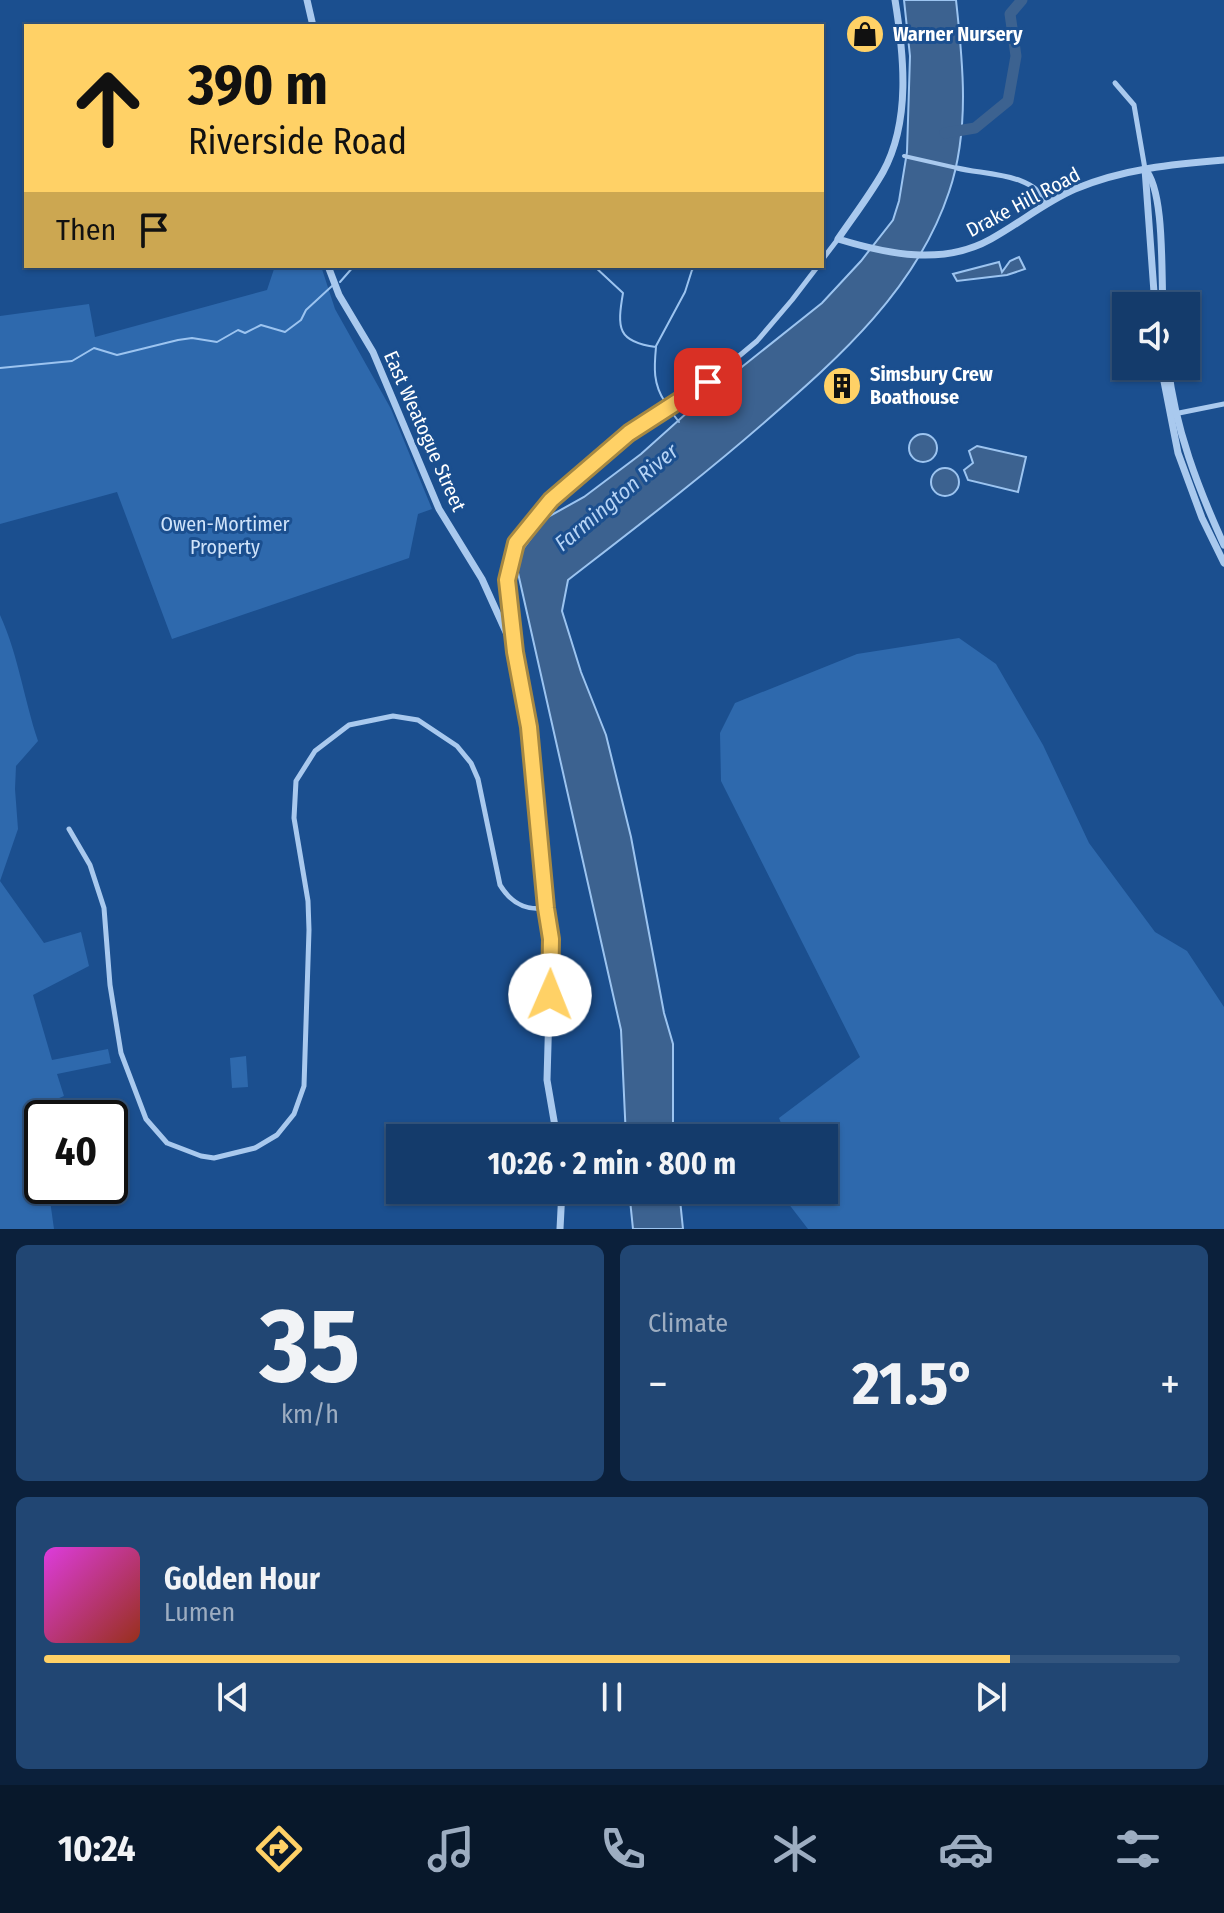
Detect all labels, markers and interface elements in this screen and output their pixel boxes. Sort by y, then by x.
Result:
shop icon: Warner Nursery [844,13,886,55]
place label: Warner Nursery [893,22,1023,46]
text: 390 m [188,52,328,119]
icon: ahead [56,56,160,160]
text: Riverside Road [188,120,407,164]
street label: Drake Hill Road [962,162,1084,242]
icon: arrive [132,208,176,252]
text: Then [56,212,116,248]
map controls [1112,292,1200,380]
button: sound [1112,292,1200,380]
street label: East Weatogue Street [379,347,471,515]
pin [674,348,742,416]
icon: arrive [686,360,730,404]
place label: Simsbury Crew Boathouse [870,362,993,409]
building icon: Simsbury Crew Boathouse [821,365,863,407]
water label: Farmington River [549,437,685,557]
park label: Owen-Mortimer Property [161,512,290,559]
position arrow [508,953,592,1037]
speed limit sign: 40 [24,1100,128,1204]
text: 10:26 · 2 min · 800 m [488,1146,736,1182]
text: 35 [260,1284,360,1409]
text: Climate [648,1308,728,1339]
text: 21.5° [852,1348,976,1420]
text: − [648,1358,668,1411]
text: + [1160,1358,1180,1411]
text: km/h [281,1399,339,1430]
text: Golden Hour [164,1561,320,1597]
text: Lumen [164,1597,235,1628]
icon: previous [211,1675,255,1719]
icon: pause [590,1675,634,1719]
icon: next [969,1675,1013,1719]
icon: directions [251,1821,307,1877]
icon: music [423,1821,479,1877]
icon: phone [595,1821,651,1877]
icon: climate [767,1821,823,1877]
icon: car [938,1821,994,1877]
icon: filters [1110,1821,1166,1877]
text: 10:24 [58,1827,135,1871]

